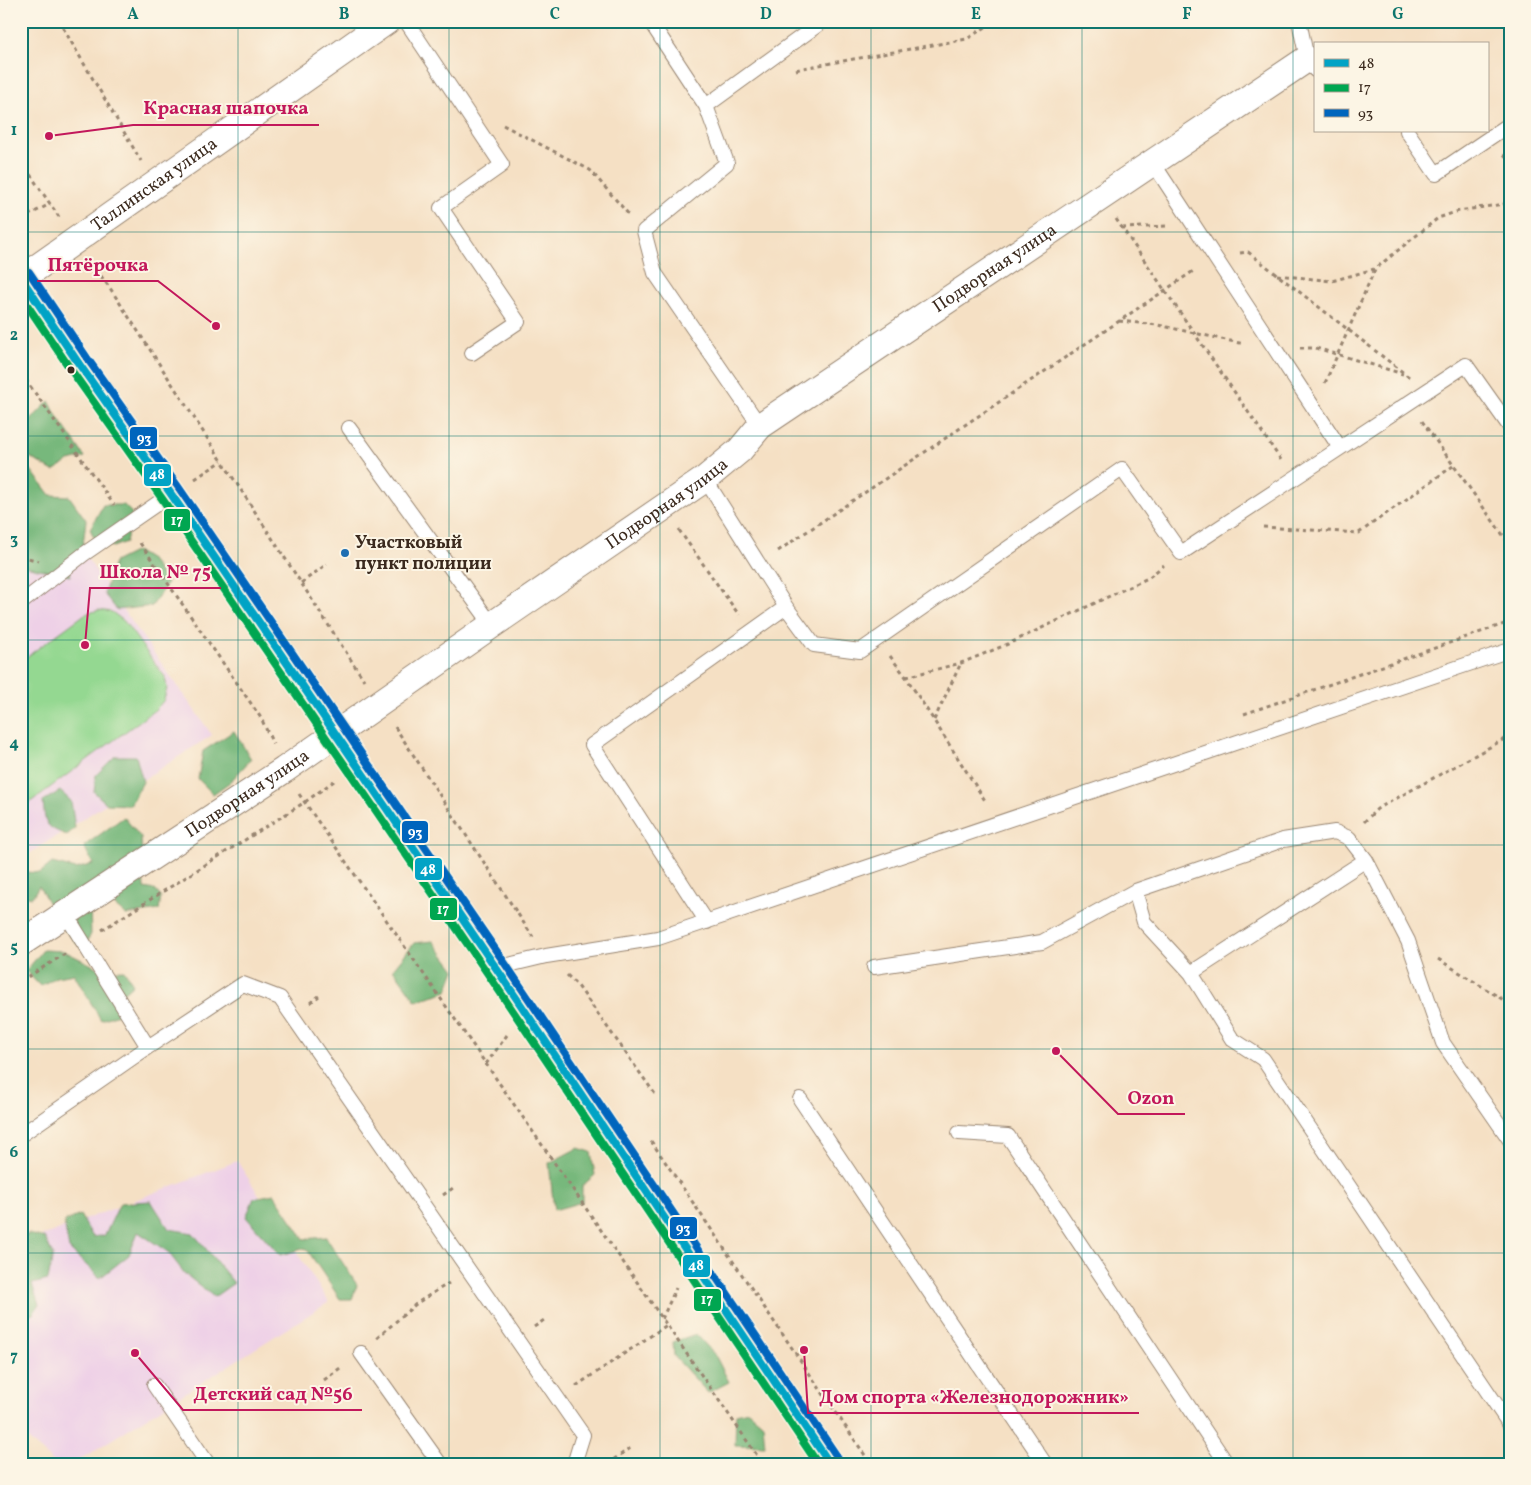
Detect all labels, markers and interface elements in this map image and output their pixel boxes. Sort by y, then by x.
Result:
text: A [127,4,139,26]
text: B [339,4,350,26]
text: C [550,4,560,26]
text: D [760,4,772,26]
text: E [971,4,981,26]
text: F [1182,4,1192,26]
text: G [1392,4,1404,26]
legend [1314,42,1488,132]
text: 48 [1358,54,1374,75]
text: 17 [1358,78,1371,99]
callout: Красная шапочка [133,91,319,125]
text: Красная шапочка [143,96,309,122]
text: 93 [1358,104,1373,125]
text: 1 [11,120,17,142]
street label: Таллинская улица [86,132,223,238]
street label: Подворная улица [928,218,1062,319]
callout: Пятёрочка [37,247,158,281]
text: Пятёрочка [47,253,149,279]
text: 2 [10,325,18,347]
unlabelled marker [66,365,76,375]
line badge: 93 [129,426,158,450]
text: 93 [137,430,151,449]
street label: Подворная улица [601,452,734,556]
line badge: 48 [143,463,172,487]
text: 48 [149,466,165,485]
line badge: 17 [163,508,191,532]
text: 17 [171,512,183,531]
text: 3 [10,529,18,551]
place label: Участковый пункт полиции [355,531,492,577]
marker: Участковый пункт полиции [339,547,351,559]
callout: Школа № 75 [90,554,221,588]
text: Школа № 75 [99,560,211,586]
text: 4 [9,733,19,755]
street label: Подворная улица [180,743,315,844]
line badge: 93 [401,820,429,844]
text: 93 [408,824,422,843]
line badge: 48 [414,857,443,881]
text: 48 [420,861,436,880]
line badge: 17 [429,897,458,921]
text: 17 [437,901,449,920]
text: 5 [10,937,18,959]
callout: Ozon [1118,1080,1185,1114]
text: Ozon [1127,1086,1175,1112]
text: 6 [10,1142,19,1164]
line badge: 93 [669,1216,698,1240]
text: 93 [676,1220,690,1239]
line badge: 48 [682,1254,711,1278]
text: 48 [688,1257,704,1276]
line badge: 17 [693,1288,722,1312]
text: 17 [701,1291,713,1310]
text: 7 [10,1346,18,1368]
callout: Детский сад №56 [183,1376,362,1410]
callout: Дом спорта «Железнодорожник» [808,1379,1139,1413]
text: Детский сад №56 [193,1382,353,1408]
text: Дом спорта «Железнодорожник» [819,1385,1129,1411]

